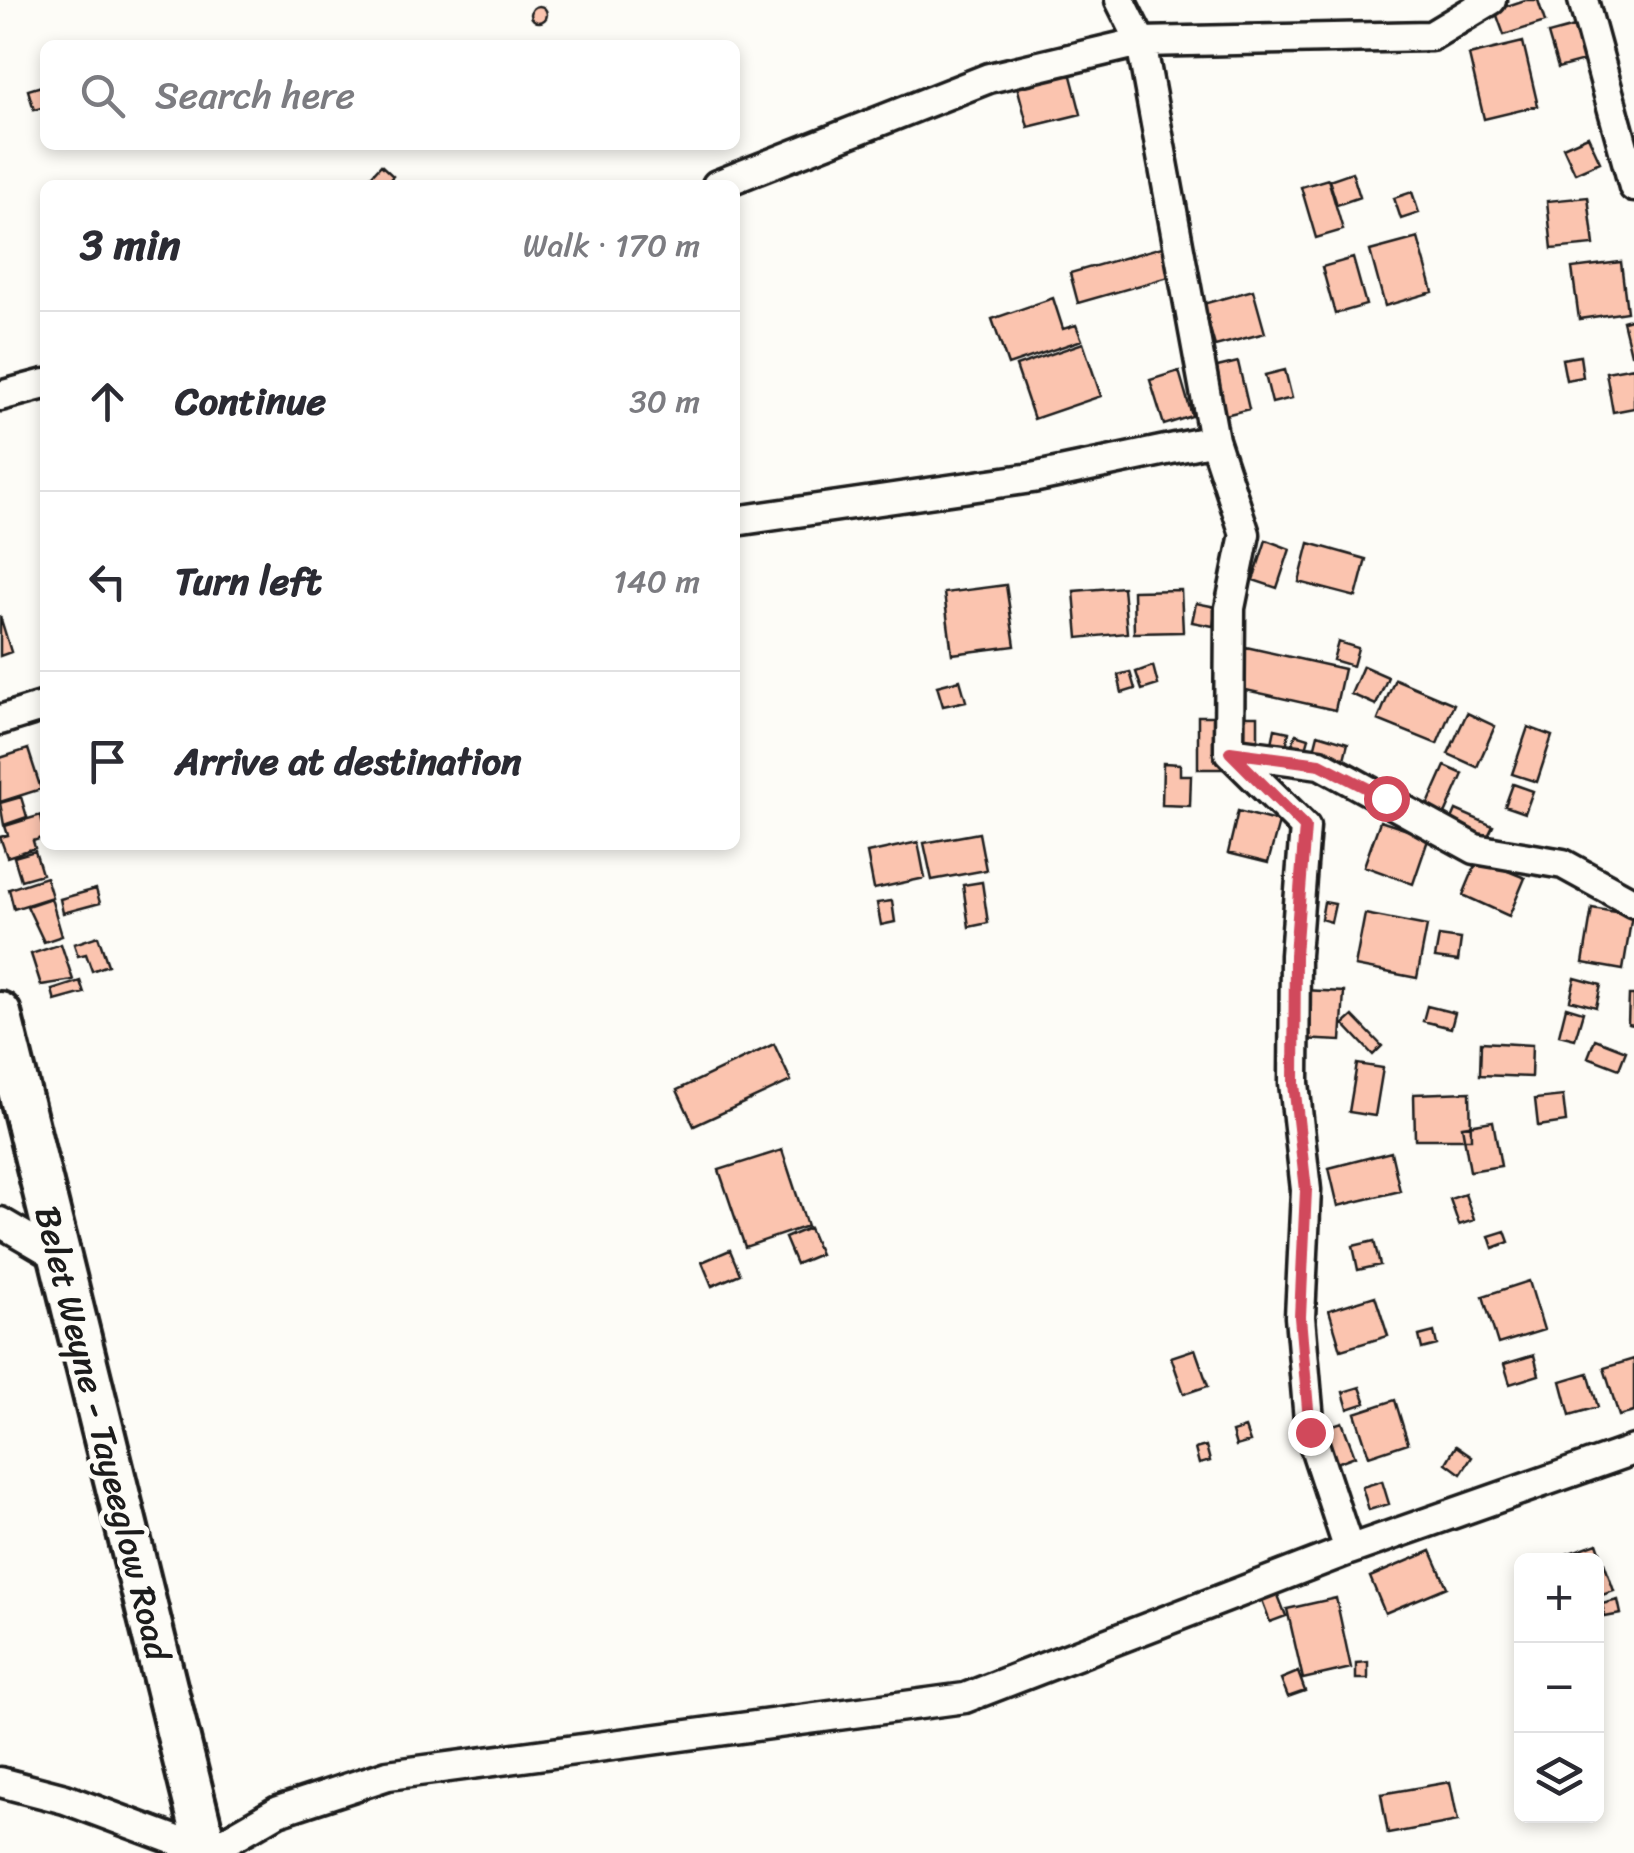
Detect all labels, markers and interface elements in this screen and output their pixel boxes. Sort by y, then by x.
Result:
search box [40,40,740,150]
text: Search here [155,62,355,129]
icon: search [75,68,130,123]
text: 3 min [80,208,180,282]
text: Walk · 170 m [523,217,700,274]
text: Continue [175,368,326,435]
text: 30 m [629,373,700,430]
icon: ahead [80,374,135,429]
text: Turn left [175,548,321,615]
text: 140 m [613,553,700,610]
icon: left [80,554,135,609]
text: Arrive at destination [175,728,522,795]
icon: arrive [80,734,135,789]
route start [1364,776,1410,822]
street label: Belet Weyne - Tayeeglow Road [17,1199,190,1669]
route end [1288,1410,1334,1456]
map controls [1514,1553,1604,1823]
button: + [1514,1553,1604,1643]
button: − [1514,1643,1604,1733]
button: layers [1514,1733,1604,1823]

